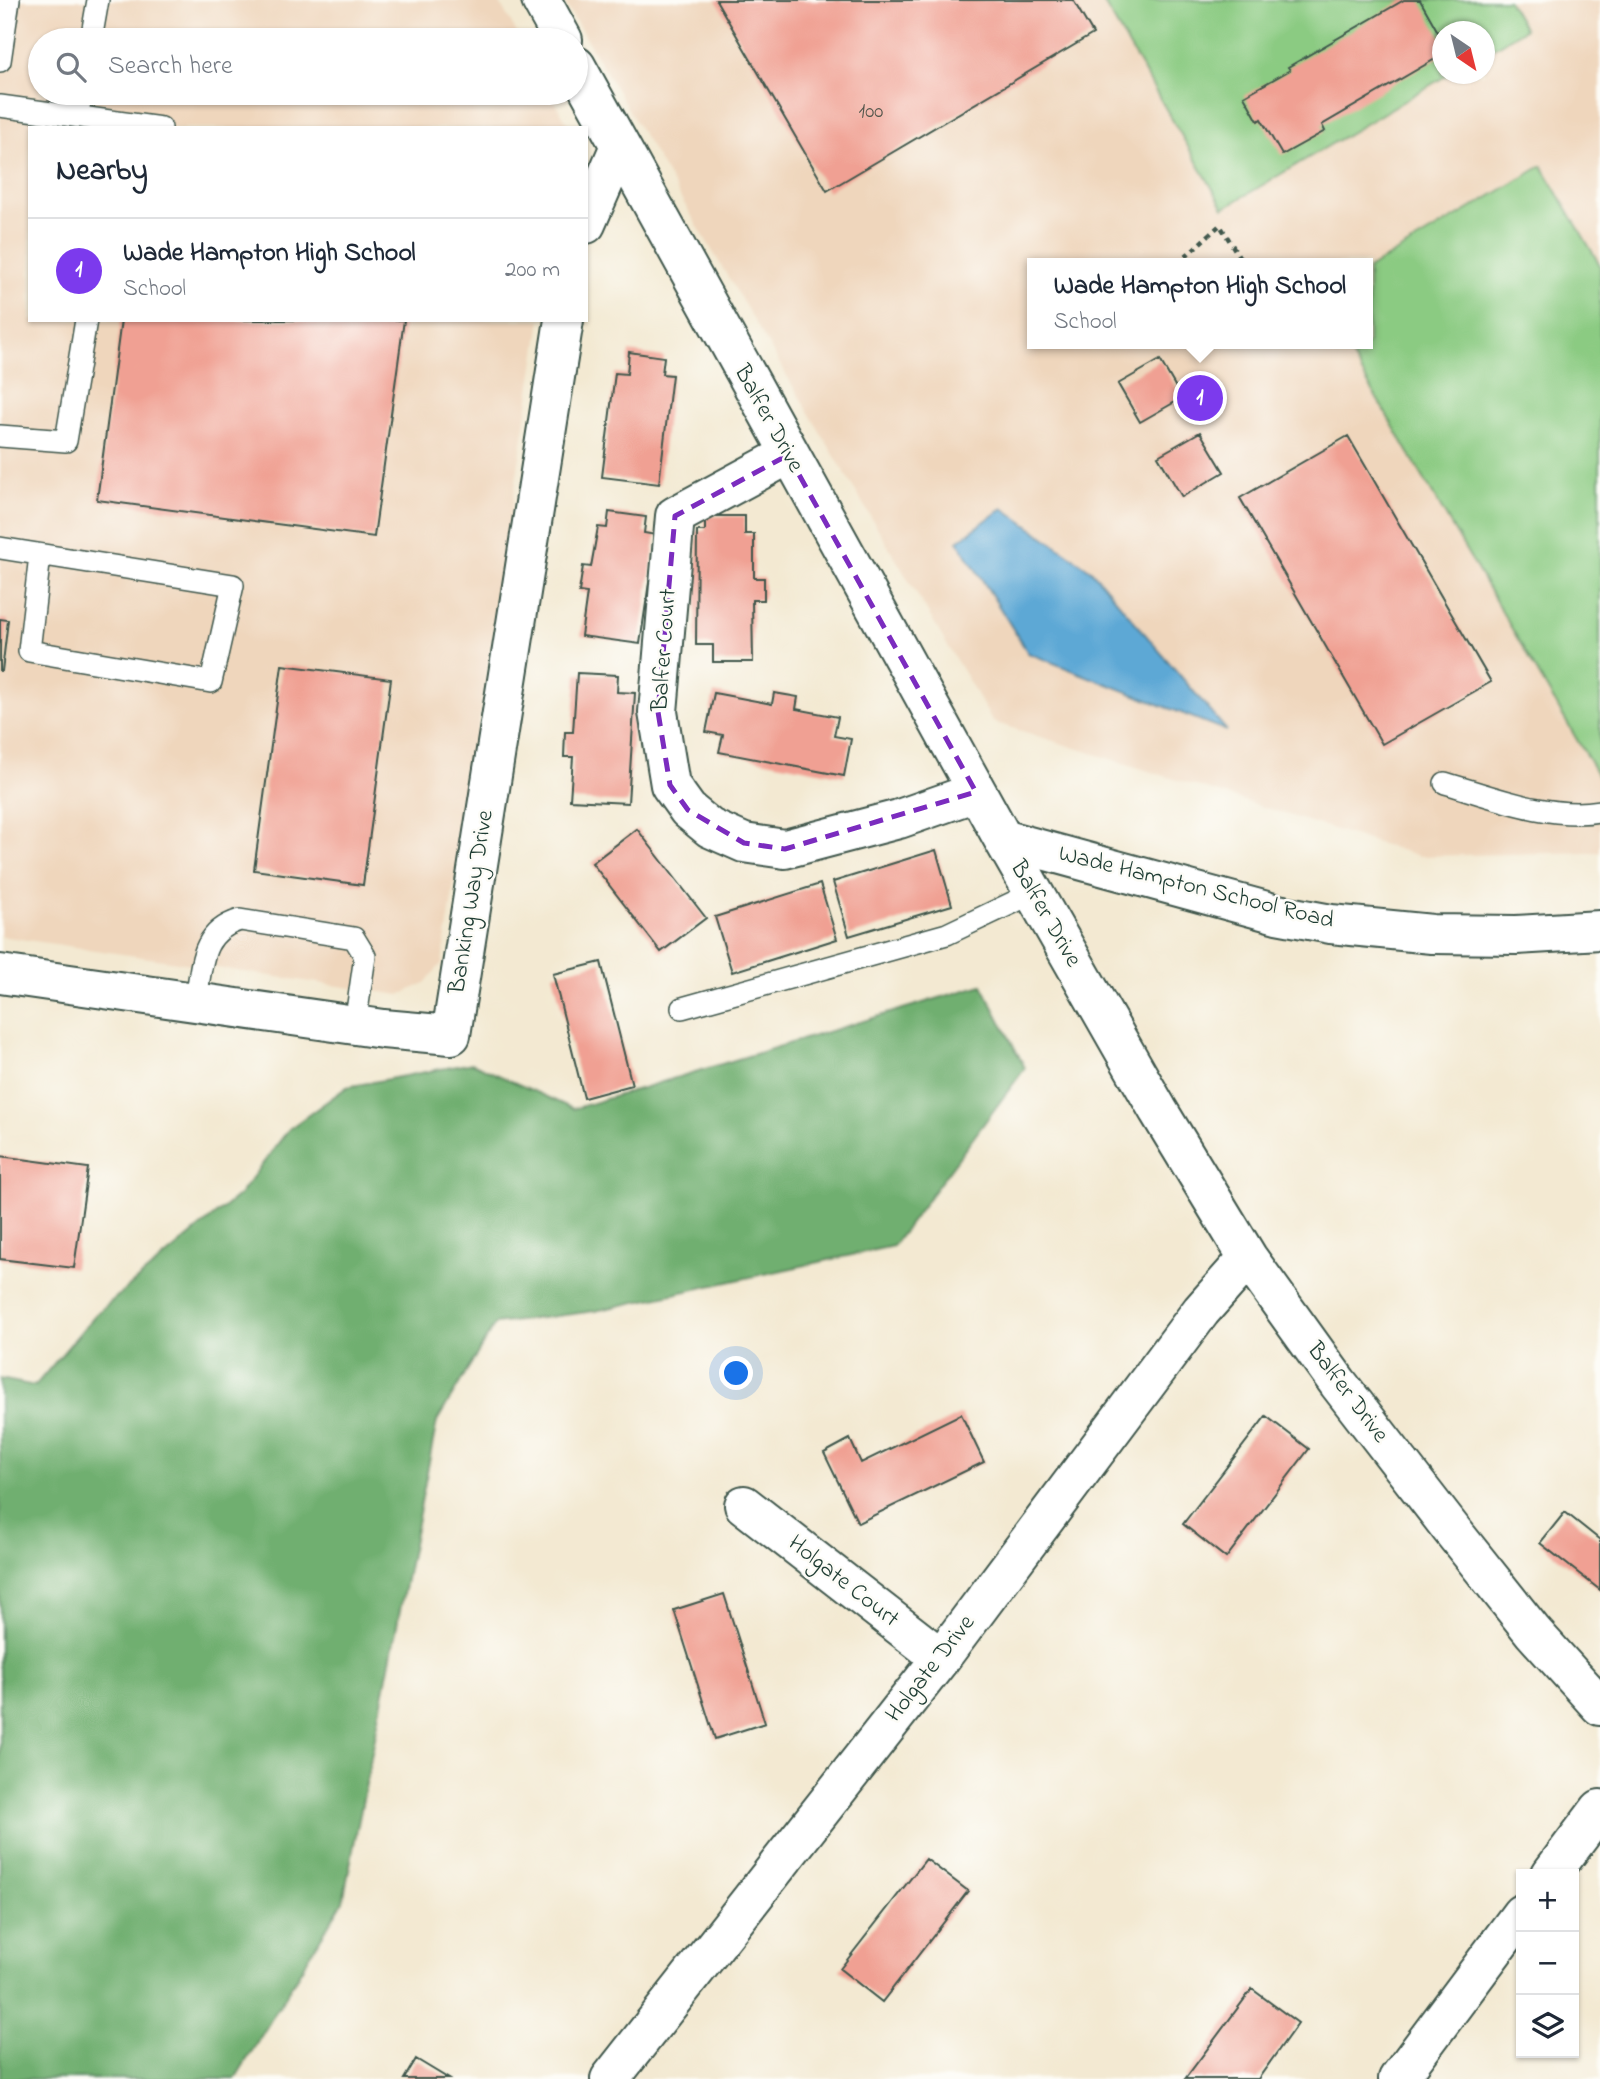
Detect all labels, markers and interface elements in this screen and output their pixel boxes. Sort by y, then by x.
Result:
north arrow [1432,21,1495,84]
search box [28,28,588,105]
icon: search [52,48,90,86]
text: Search here [108,48,233,86]
house number: 100 [859,97,883,127]
text: Nearby [56,150,148,194]
text: Wade Hampton High School [123,235,416,273]
text: 1 [75,254,83,287]
text: 200 m [505,254,560,287]
popup [1027,258,1373,349]
text: Wade Hampton High School [1054,268,1346,306]
text: School [123,273,186,306]
text: School [1054,306,1117,339]
street label: Balfer Drive [723,358,812,480]
pin: 1 [1177,372,1223,424]
street label: Balfer Court [643,587,687,714]
street label: Banking Way Drive [440,807,505,997]
street label: Wade Hampton School Road [1055,837,1338,939]
street label: Balfer Drive [1000,853,1090,974]
street label: Balfer Drive [1297,1334,1397,1451]
your location [719,1356,753,1390]
street label: Holgate Court [780,1527,906,1637]
street label: Holgate Drive [878,1607,984,1730]
map controls [1516,1869,1579,2058]
button: + [1516,1869,1579,1932]
button: − [1516,1932,1579,1995]
button: layers [1516,1995,1579,2058]

